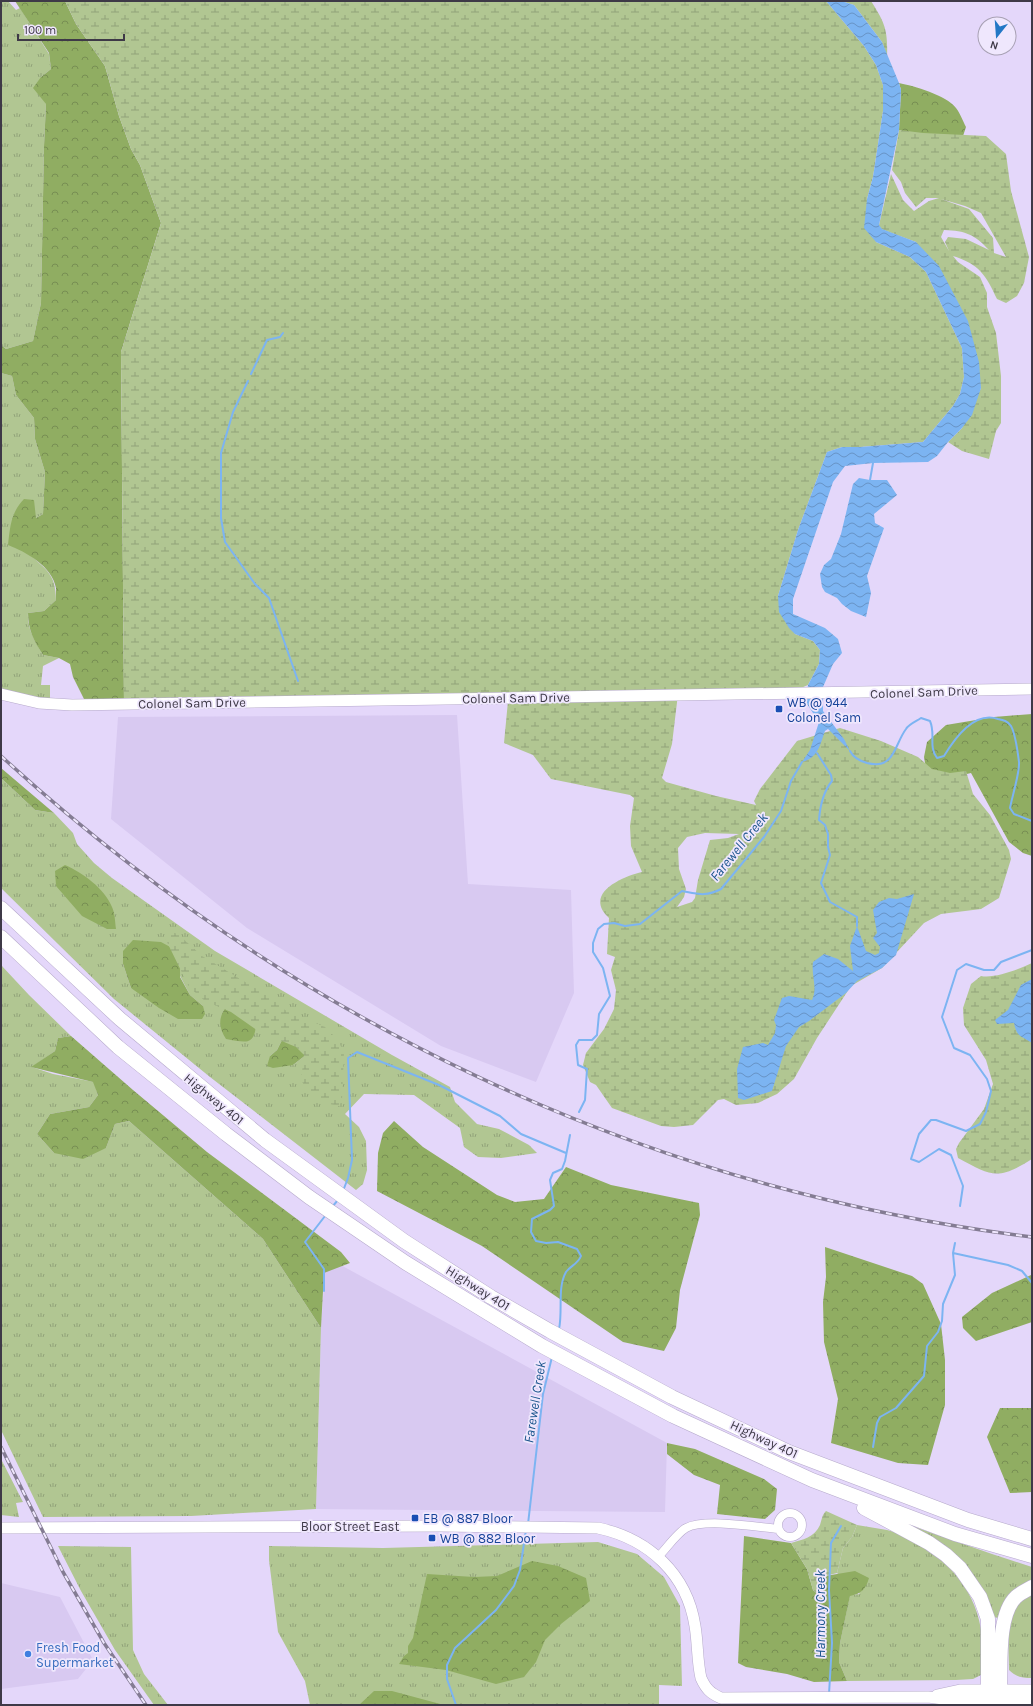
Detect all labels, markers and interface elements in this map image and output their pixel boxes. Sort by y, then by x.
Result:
scale bar [18,16,124,42]
north arrow [977,16,1017,56]
text: 100 m [24,23,56,37]
text: N [989,38,1000,52]
street label: Colonel Sam Drive [870,683,978,701]
street label: Colonel Sam Drive [462,690,570,706]
street label: Colonel Sam Drive [138,695,246,711]
place label: WB @ 944 Colonel Sam [787,695,861,725]
marker: WB @ 944 Colonel Sam [774,704,784,714]
water label: Farewell Creek [706,809,772,885]
street label: Highway 401 [181,1070,247,1128]
street label: Highway 401 [443,1262,513,1314]
water label: Farewell Creek [520,1359,550,1444]
street label: Highway 401 [728,1417,800,1461]
place label: EB @ 887 Bloor [423,1511,513,1526]
marker: EB @ 887 Bloor [410,1513,420,1523]
street label: Bloor Street East [301,1519,399,1534]
place label: WB @ 882 Bloor [440,1531,536,1546]
marker: WB @ 882 Bloor [427,1533,437,1543]
water label: Harmony Creek [812,1569,829,1658]
place label: Fresh Food Supermarket [36,1640,114,1670]
marker: Fresh Food Supermarket [23,1649,33,1659]

